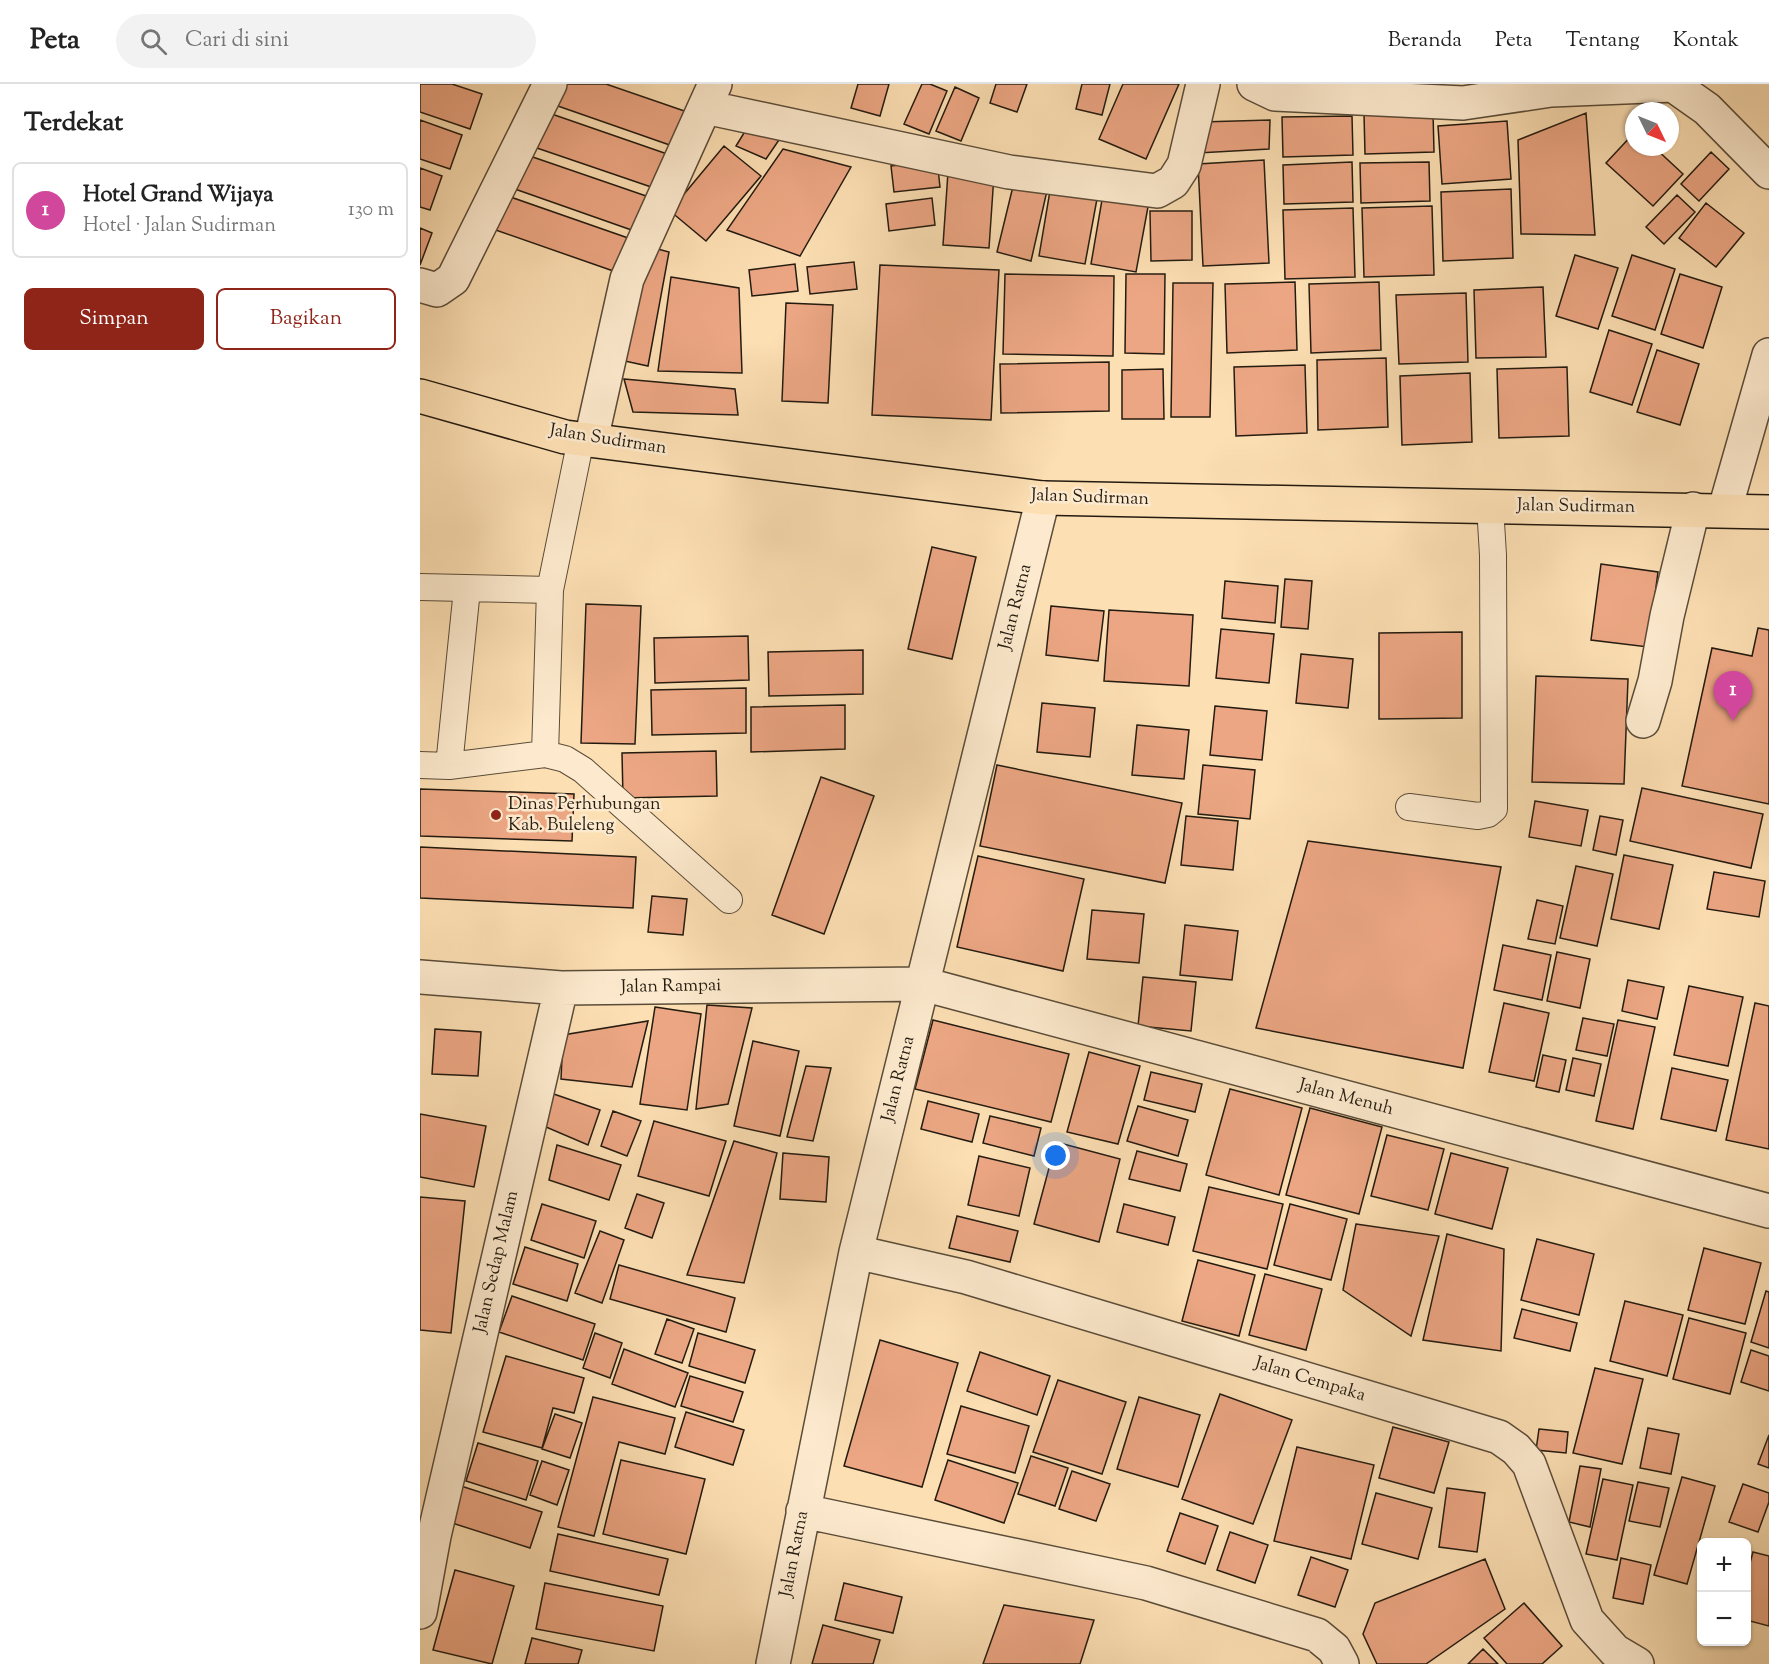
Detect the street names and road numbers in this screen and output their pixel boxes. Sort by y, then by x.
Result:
street label: Jalan Sudirman [547,418,669,462]
street label: Jalan Sudirman [1029,483,1150,513]
street label: Jalan Sudirman [1516,493,1636,521]
street label: Jalan Ratna [993,561,1039,654]
street label: Jalan Rampai [619,973,722,1001]
street label: Jalan Ratna [876,1033,922,1126]
street label: Jalan Menuh [1295,1073,1397,1123]
street label: Jalan Sedap Malam [468,1188,526,1337]
street label: Jalan Cempaka [1250,1350,1369,1409]
street label: Jalan Ratna [774,1509,816,1600]

